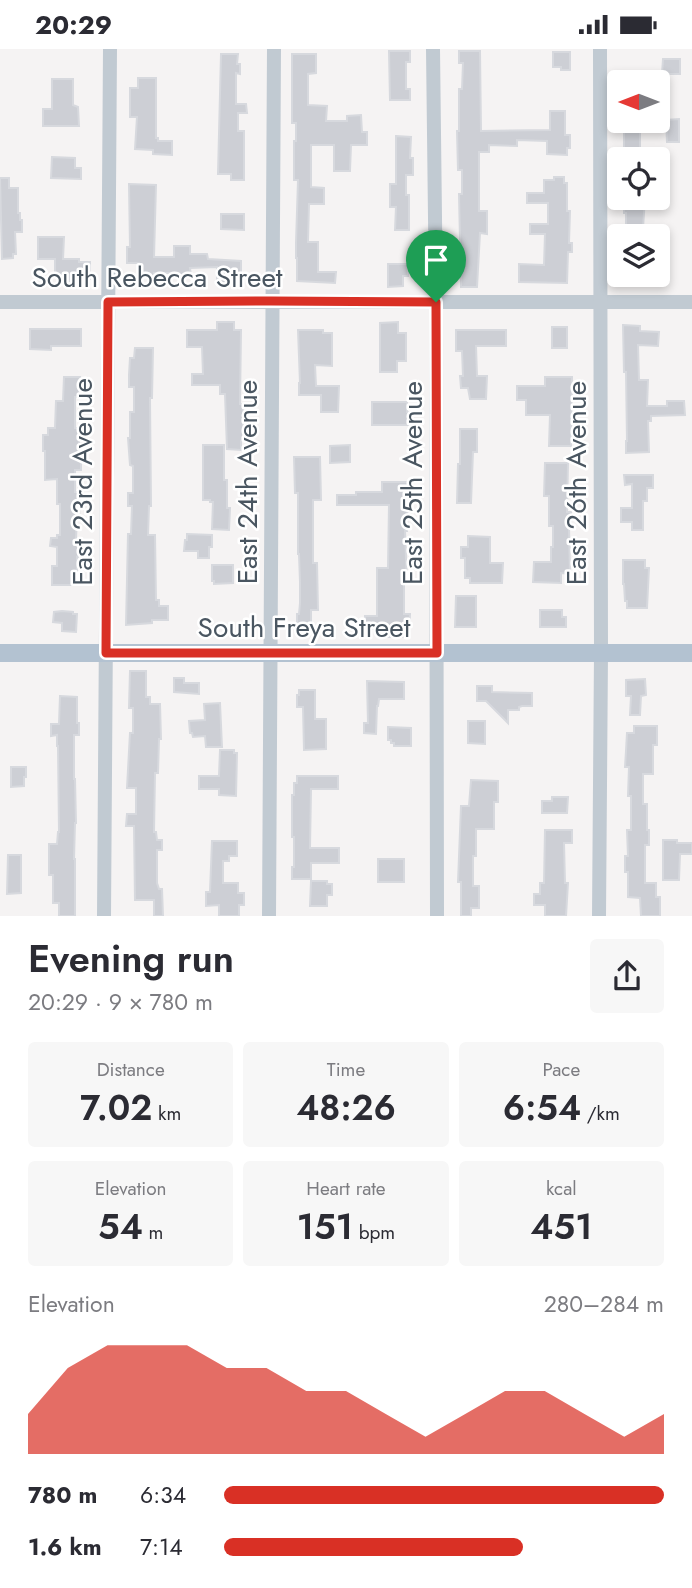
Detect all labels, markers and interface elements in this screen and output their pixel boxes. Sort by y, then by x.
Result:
text: 20:29 [35,6,112,44]
north arrow [607,70,670,133]
map controls [607,70,670,287]
button: locate [607,147,670,210]
button: layers [607,224,670,287]
pin [406,230,466,302]
icon: arrive [417,241,455,279]
street label: South Rebecca Street [31,257,283,298]
street label: East 23rd Avenue [62,378,103,586]
street label: East 24th Avenue [227,380,268,584]
street label: East 25th Avenue [392,381,433,585]
street label: East 26th Avenue [556,381,597,585]
street label: South Freya Street [198,607,411,648]
text: Evening run [28,931,234,986]
button: share [590,939,664,1013]
text: 20:29 · 9 × 780 m [28,985,213,1019]
text: Distance [97,1056,165,1083]
text: Time [327,1056,365,1083]
text: Pace [542,1056,580,1083]
text: 7.02 [80,1083,152,1133]
text: 48:26 [296,1083,396,1133]
text: 6:54 [503,1083,581,1133]
text: km [152,1100,181,1127]
text: /km [581,1100,620,1127]
text: Elevation [95,1175,167,1202]
text: Heart rate [306,1175,386,1202]
text: kcal [546,1175,577,1202]
text: 54 [98,1202,143,1252]
text: 151 [297,1202,353,1252]
text: 451 [530,1202,592,1252]
text: m [143,1219,163,1246]
text: bpm [353,1219,395,1246]
text: Elevation [28,1287,115,1321]
text: 280–284 m [544,1287,664,1321]
text: 780 m [28,1478,97,1512]
text: 6:34 [140,1478,186,1512]
text: 1.6 km [28,1530,102,1564]
text: 7:14 [140,1530,183,1564]

